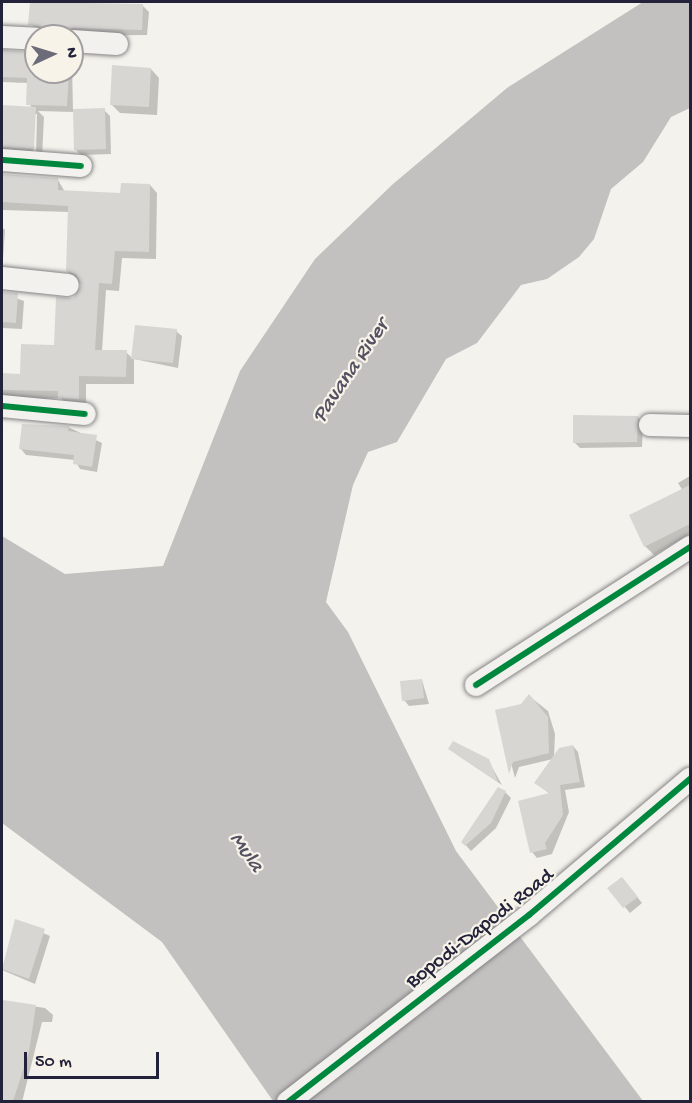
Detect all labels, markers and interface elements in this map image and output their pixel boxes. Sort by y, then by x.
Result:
north arrow [24,24,84,84]
text: N [61,47,80,59]
water label: Pavana River [308,315,396,429]
water label: Mula [222,828,268,878]
street label: Bopodi-Dapodi Road [402,864,560,996]
scale bar [27,1040,162,1078]
text: 50 m [35,1052,72,1073]

